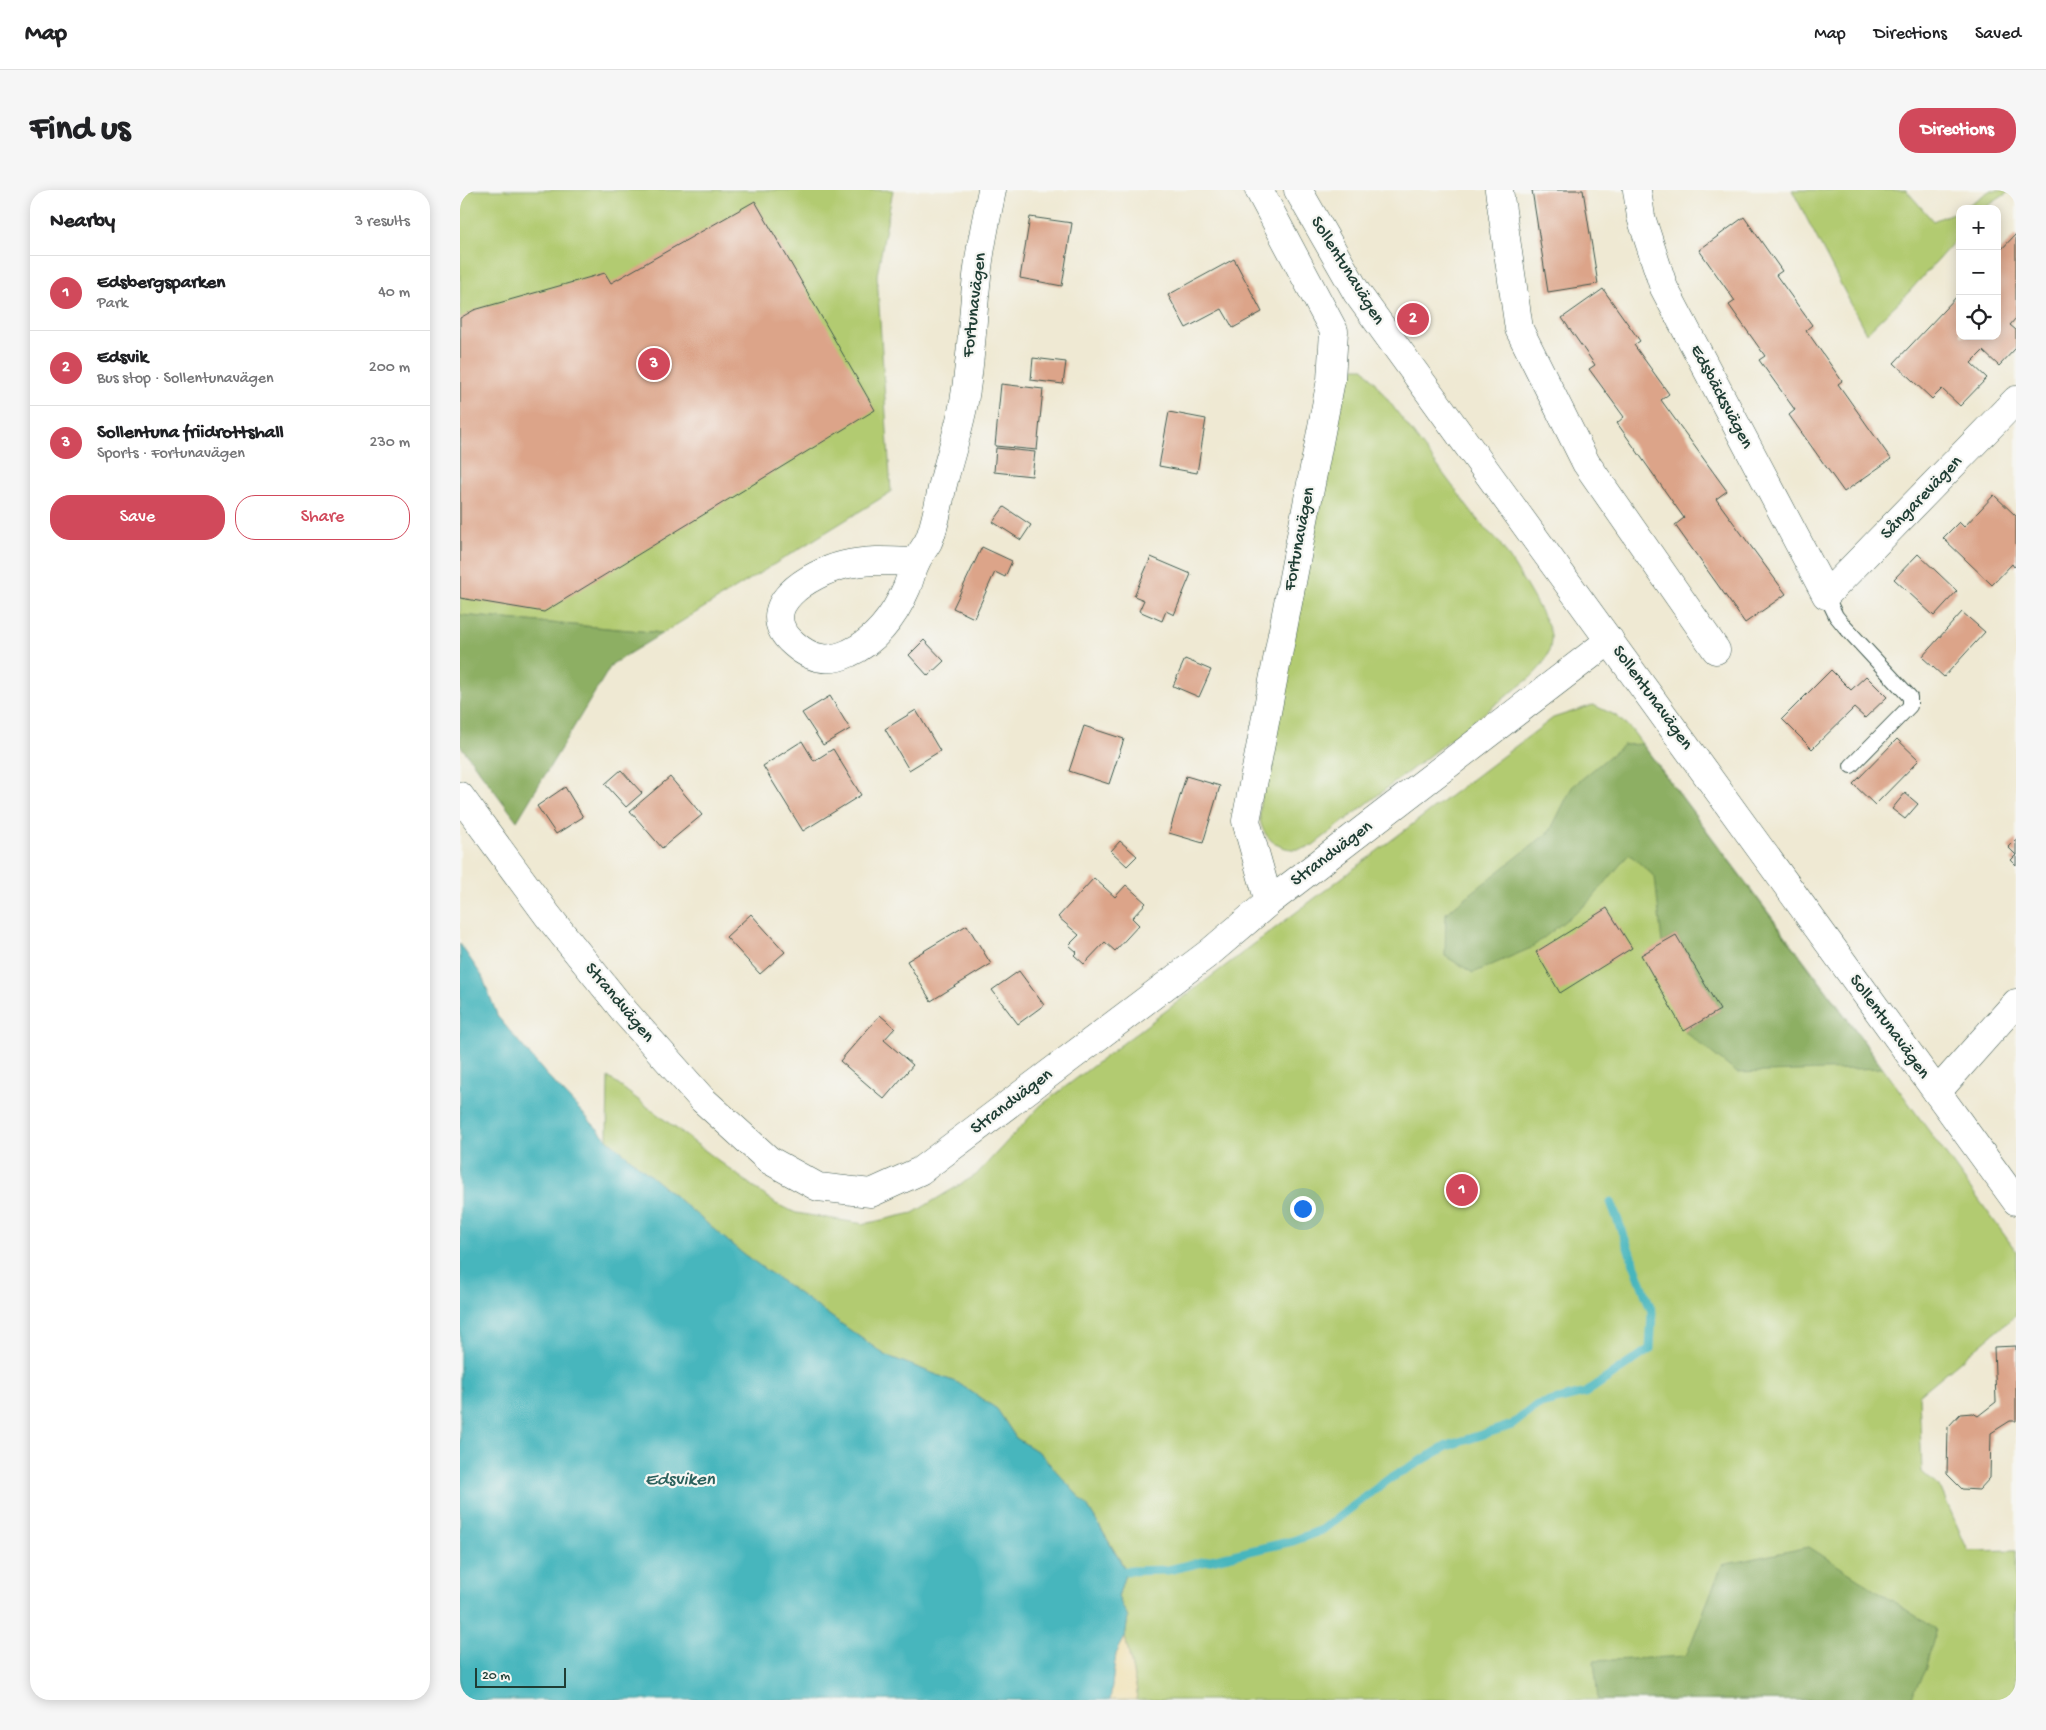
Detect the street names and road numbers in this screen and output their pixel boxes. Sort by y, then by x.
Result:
street label: Sollentunavägen [1305,213,1389,329]
street label: Fortunavägen [958,251,992,360]
street label: Edsbäcksvägen [1685,341,1757,453]
street label: Sångarevägen [1877,451,1968,544]
street label: Fortunavägen [1279,485,1320,594]
street label: Sollentunavägen [1607,642,1697,755]
street label: Strandvägen [1287,816,1377,892]
street label: Strandvägen [580,959,659,1047]
street label: Sollentunavägen [1844,971,1934,1084]
street label: Strandvägen [967,1064,1057,1140]

